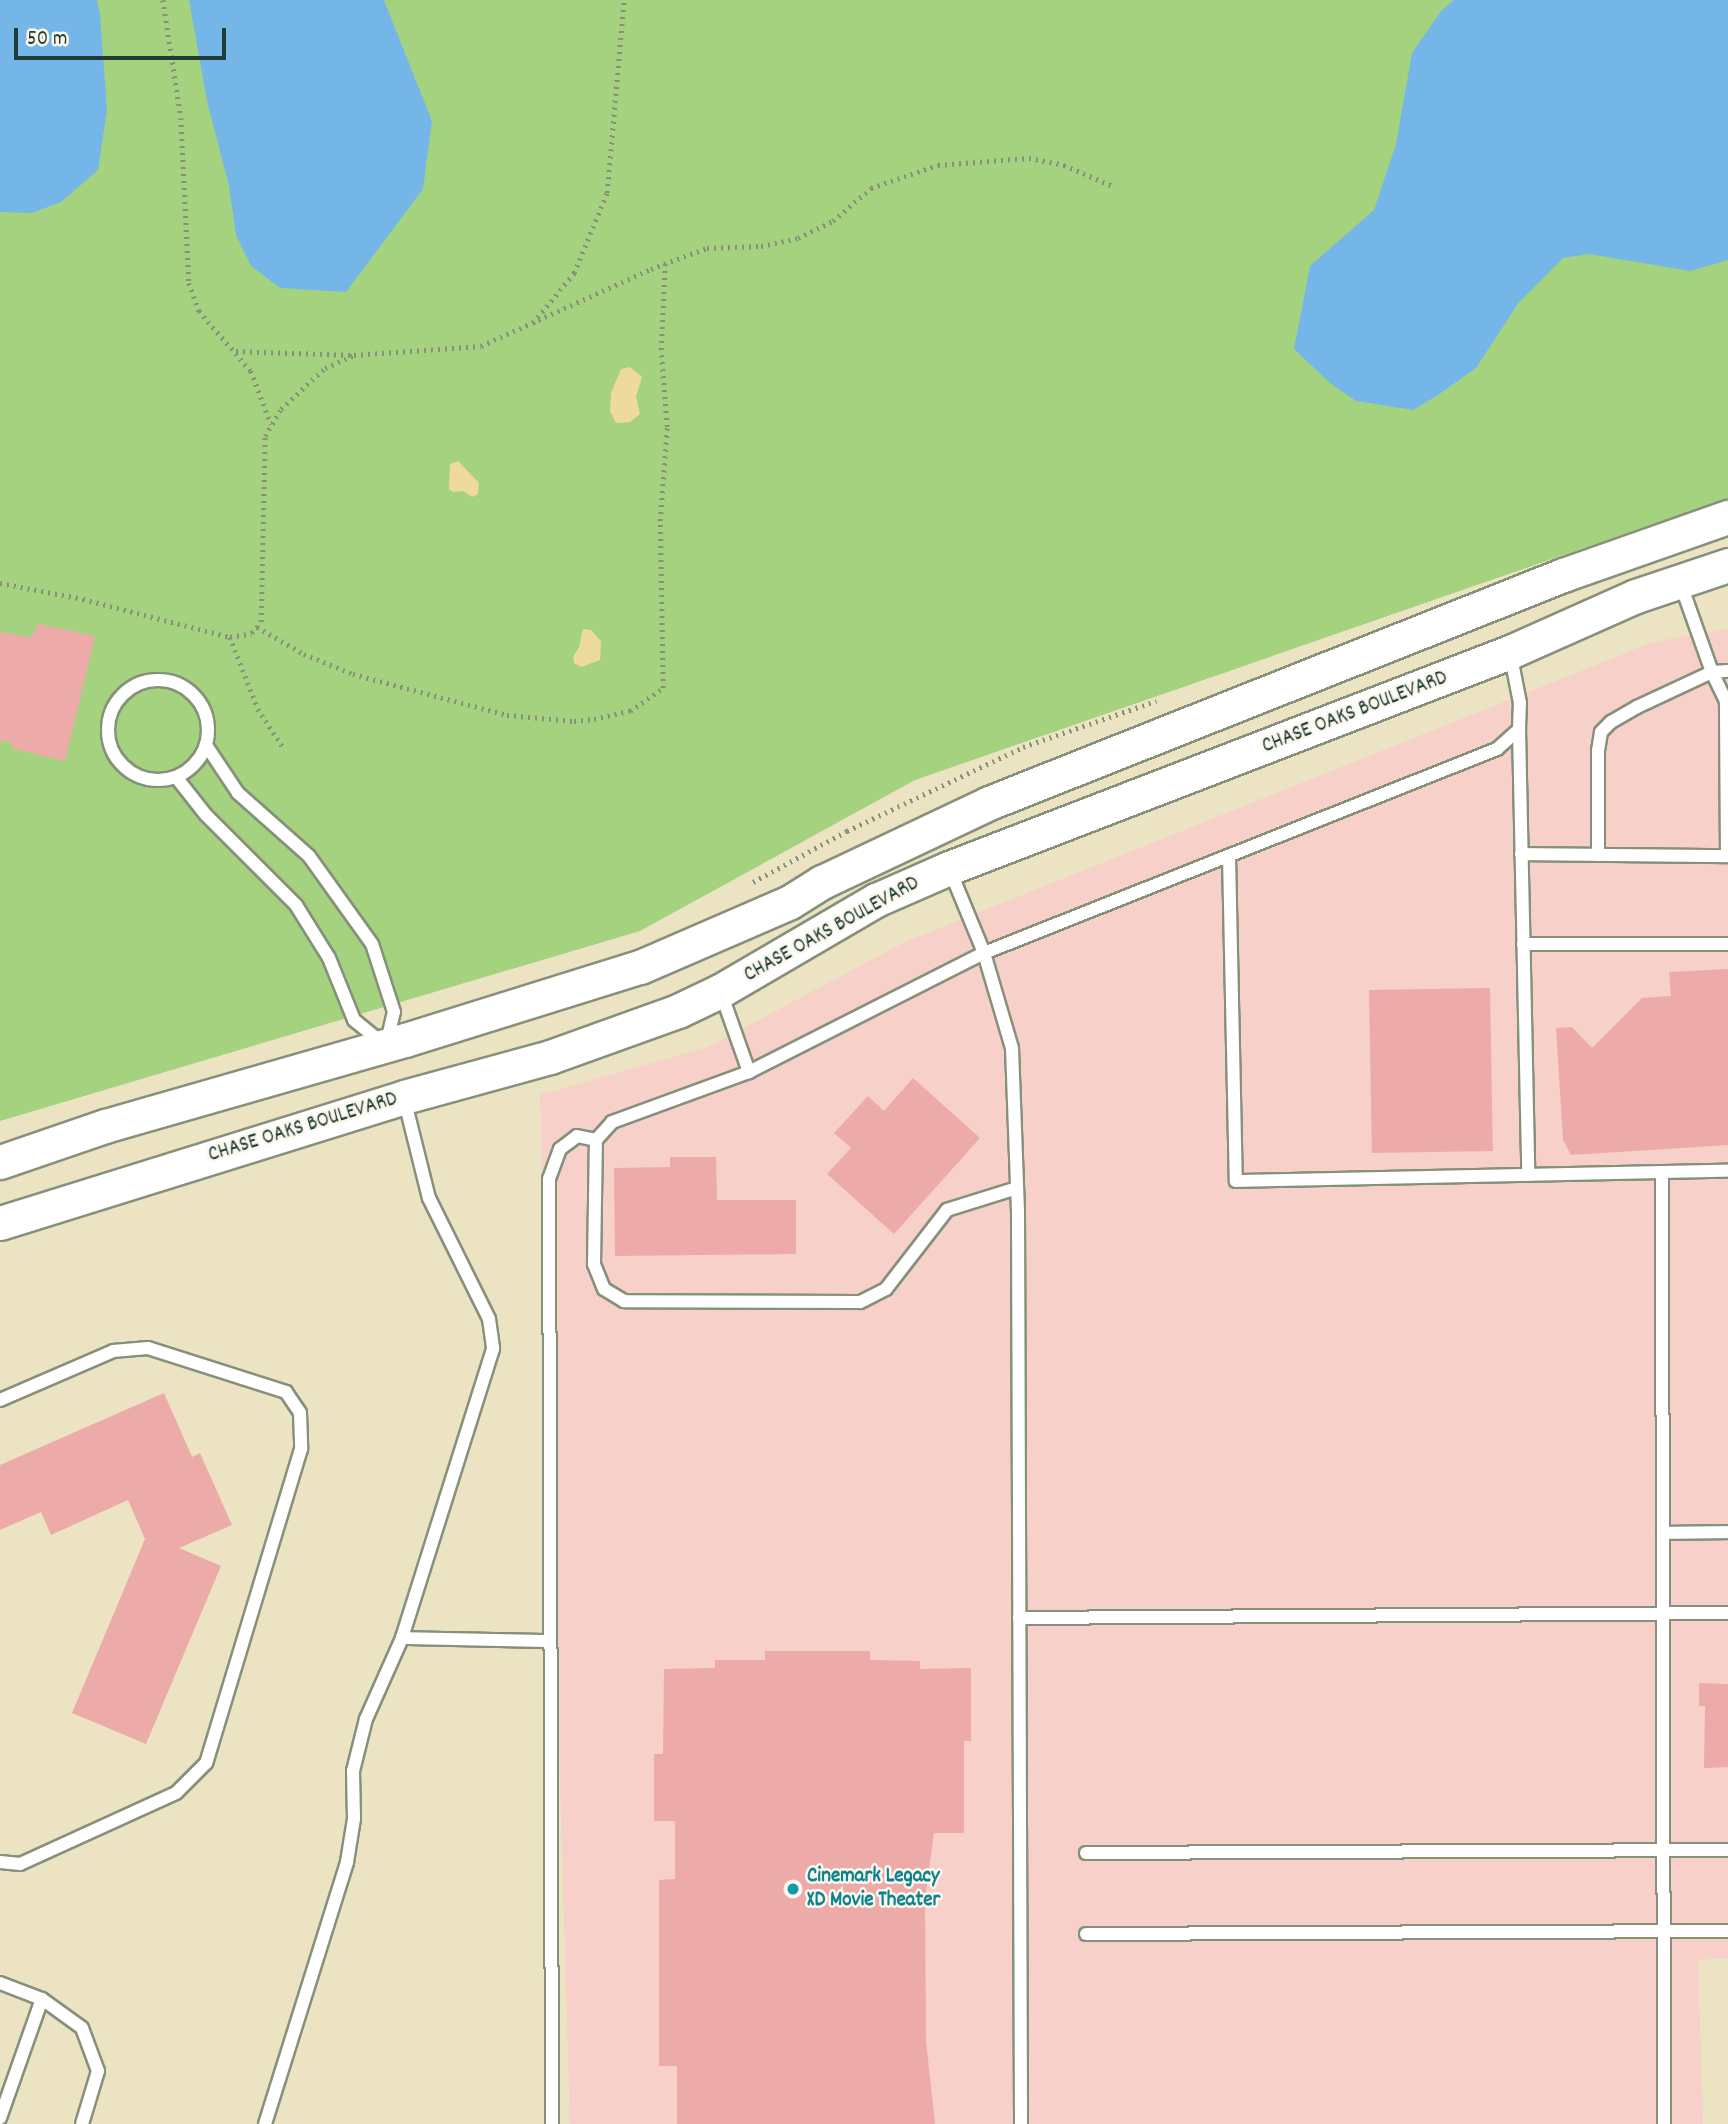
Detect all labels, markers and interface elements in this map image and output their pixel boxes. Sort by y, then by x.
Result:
scale bar [18,14,229,58]
text: 50 m [27,25,67,55]
street label: CHASE OAKS BOULEVARD [1259,666,1451,760]
street label: CHASE OAKS BOULEVARD [740,871,924,989]
street label: CHASE OAKS BOULEVARD [205,1087,401,1169]
place label: Cinemark Legacy XD Movie Theater [807,1864,940,1914]
marker: Cinemark Legacy XD Movie Theater [785,1881,801,1897]

